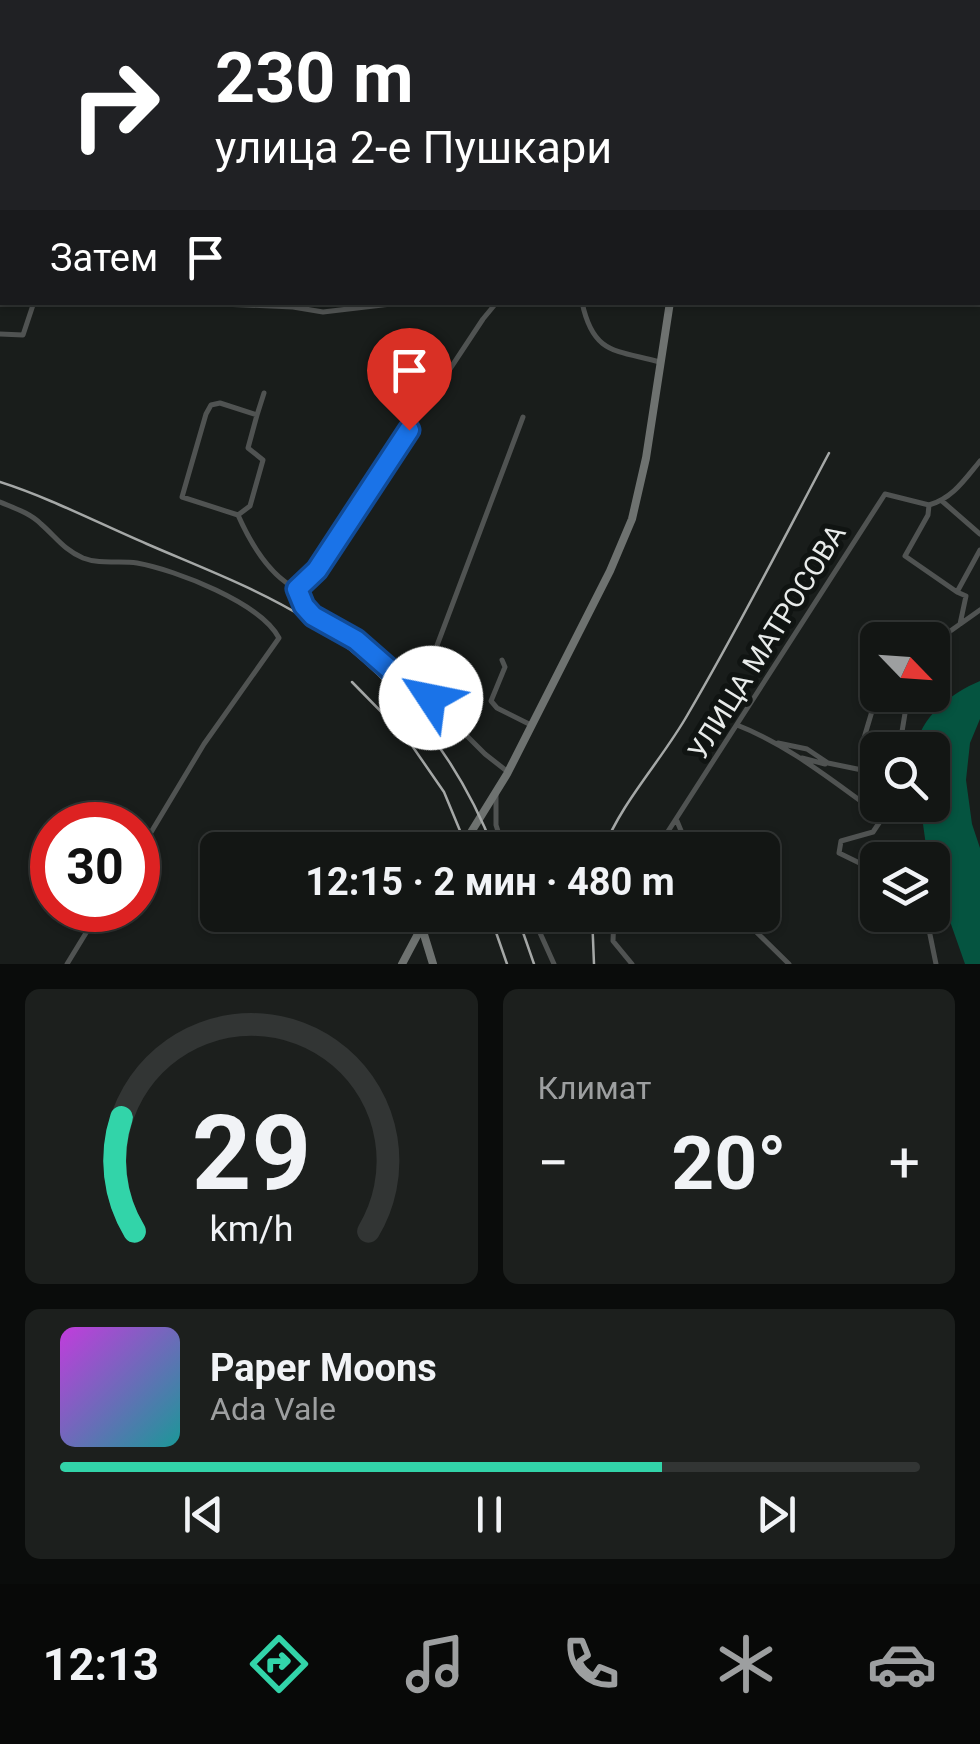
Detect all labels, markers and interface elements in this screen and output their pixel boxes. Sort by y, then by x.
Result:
text: 230 m [215,37,414,119]
icon: right [50,40,180,170]
text: улица 2-е Пушкари [215,121,612,174]
icon: arrive [178,230,233,285]
text: Затем [50,236,158,280]
pin [367,328,452,431]
icon: arrive [382,343,437,398]
street label: УЛИЦА МАТРОСОВА [681,518,853,766]
north arrow [860,622,950,712]
map controls [860,622,950,932]
position arrow [379,646,483,750]
button: search [860,732,950,822]
speed limit sign: 30 [30,802,160,932]
button: layers [860,842,950,932]
text: 12:15 · 2 мин · 480 m [305,860,675,904]
text: Климат [538,1069,651,1107]
text: 29 [192,1093,311,1214]
text: 20° [671,1119,787,1207]
text: − [538,1131,569,1195]
text: + [889,1131,920,1195]
text: km/h [209,1208,293,1250]
text: Paper Moons [210,1346,437,1390]
text: Ada Vale [210,1390,336,1428]
icon: previous [176,1487,231,1542]
icon: pause [462,1487,517,1542]
icon: next [749,1487,804,1542]
icon: directions [244,1629,314,1699]
icon: music [400,1629,470,1699]
icon: phone [556,1629,626,1699]
icon: climate [711,1629,781,1699]
icon: car [867,1629,937,1699]
text: 12:13 [43,1638,159,1691]

